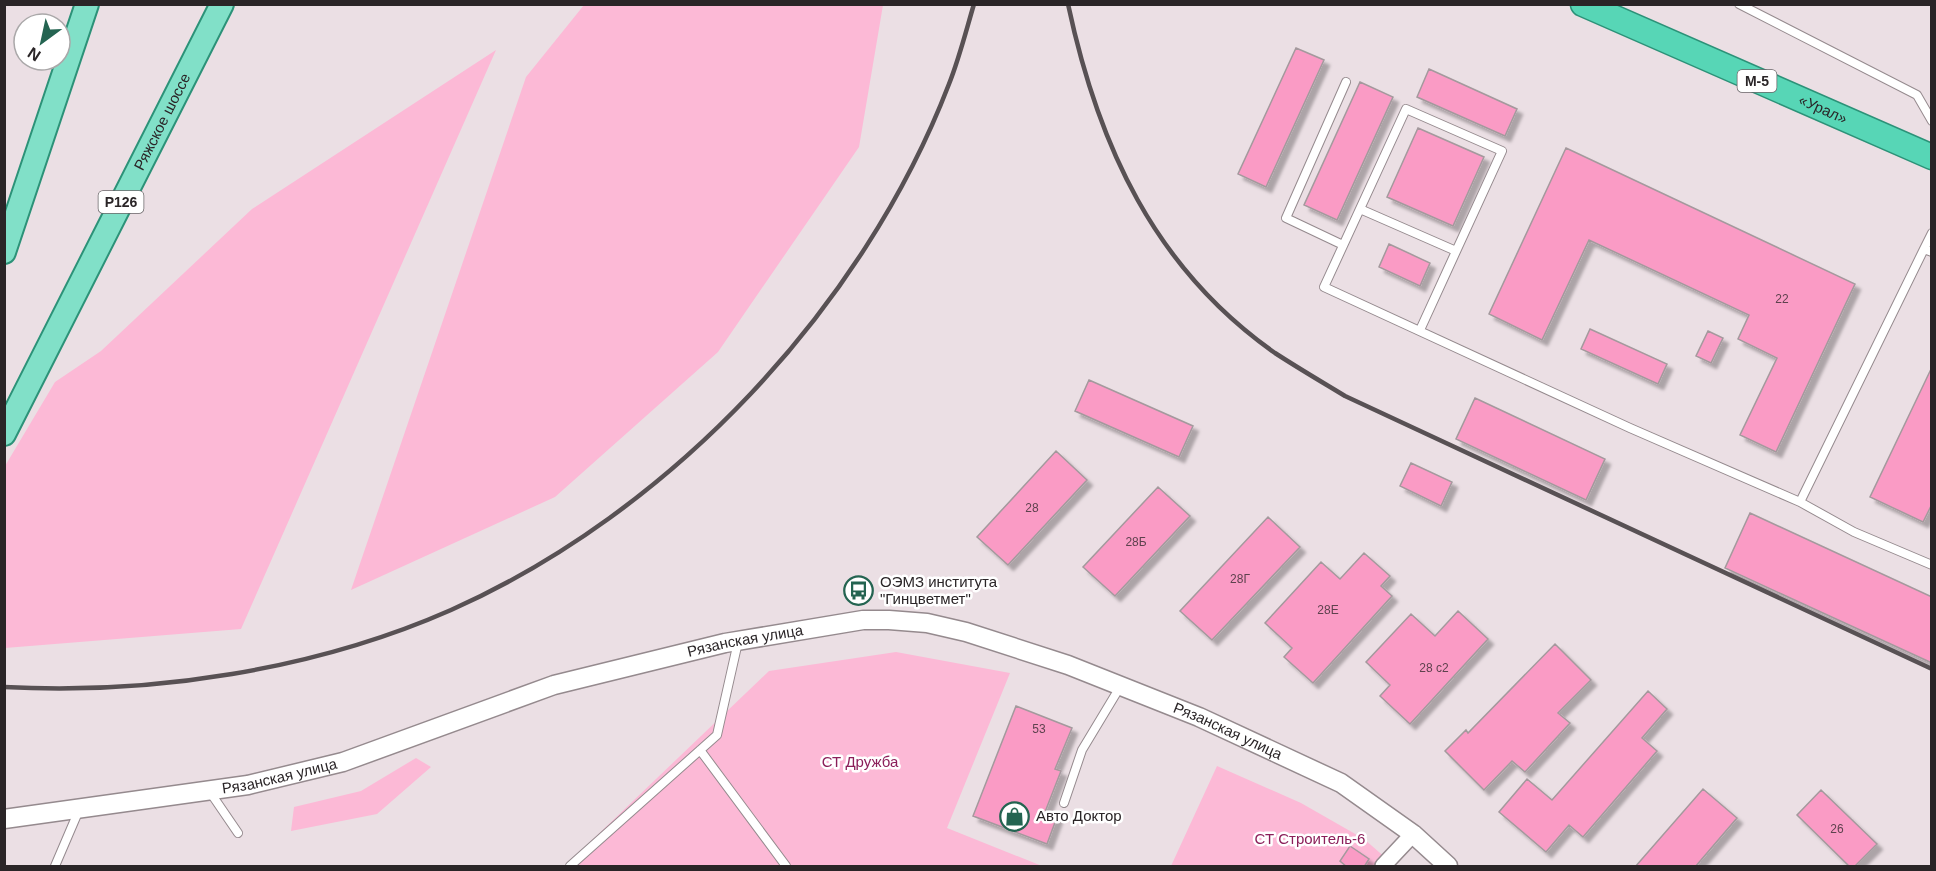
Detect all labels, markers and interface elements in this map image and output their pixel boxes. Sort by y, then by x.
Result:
north arrow [12,12,72,72]
text: N [25,44,44,64]
street label: Ряжское шоссе [130,70,193,173]
road number: М-5 [1738,70,1776,92]
street label: «Урал» [1796,91,1850,127]
road number: Р126 [98,191,144,213]
house number: 22 [1775,292,1789,306]
house number: 28 [1025,501,1039,515]
house number: 28Б [1125,535,1147,549]
house number: 28Г [1230,572,1250,586]
place label: ОЭМЗ института "Гинцветмет" [880,573,998,607]
bus stop icon: ОЭМЗ института "Гинцветмет" [843,575,875,607]
house number: 28Е [1317,603,1339,617]
street label: Рязанская улица [685,621,805,660]
house number: 28 с2 [1419,661,1449,675]
street label: Рязанская улица [1171,699,1286,763]
house number: 53 [1032,722,1046,736]
park label: СТ Дружба [822,753,899,770]
street label: Рязанская улица [221,755,339,797]
shop icon: Авто Доктор [999,800,1031,832]
place label: Авто Доктор [1036,807,1122,824]
house number: 26 [1830,822,1844,836]
park label: СТ Строитель-6 [1255,830,1365,847]

